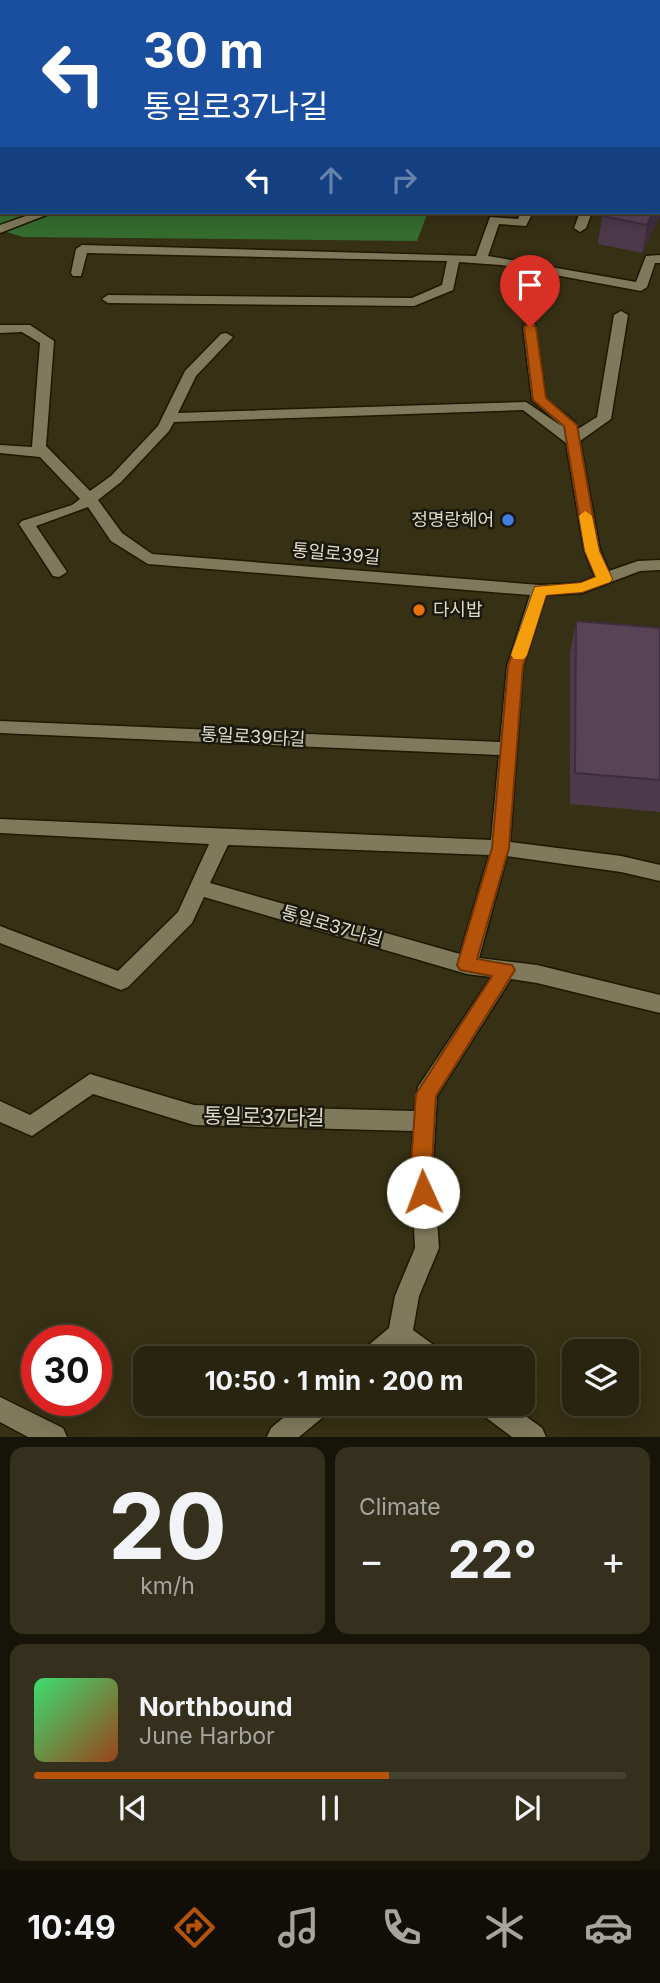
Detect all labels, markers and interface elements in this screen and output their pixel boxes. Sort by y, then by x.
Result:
text: 30 m [143,21,264,80]
icon: left [28,28,119,119]
text: 통일로37나길 [143,87,328,126]
icon: left [239,161,277,199]
icon: ahead [312,161,350,199]
icon: right [385,161,423,199]
pin [500,255,560,327]
icon: arrive [511,266,549,304]
place label: 정명랑헤어 [411,509,494,530]
marker: 정명랑헤어 [500,512,516,528]
street label: 통일로39길 [291,539,381,568]
place label: 다시밥 [433,599,483,620]
marker: 다시밥 [411,602,427,618]
street label: 통일로39다길 [200,723,306,750]
street label: 통일로37나길 [279,901,385,950]
street label: 통일로37다길 [203,1103,325,1130]
position arrow [386,1155,460,1229]
speed limit sign: 30 [21,1325,112,1416]
map controls [562,1339,639,1416]
button: layers [562,1339,639,1416]
text: 10:50 · 1 min · 200 m [204,1365,464,1396]
text: 20 [108,1471,227,1581]
text: Climate [359,1493,441,1521]
text: 22° [448,1528,537,1591]
text: − [359,1537,384,1583]
text: + [601,1537,626,1583]
text: km/h [140,1572,195,1600]
text: Northbound [139,1691,293,1722]
text: June Harbor [139,1722,275,1750]
icon: previous [114,1789,152,1827]
icon: pause [311,1789,349,1827]
icon: next [508,1789,546,1827]
icon: directions [170,1903,219,1952]
icon: music [274,1903,323,1952]
icon: phone [377,1903,426,1952]
icon: climate [480,1903,529,1952]
icon: car [584,1903,633,1952]
text: 10:49 [27,1908,116,1947]

